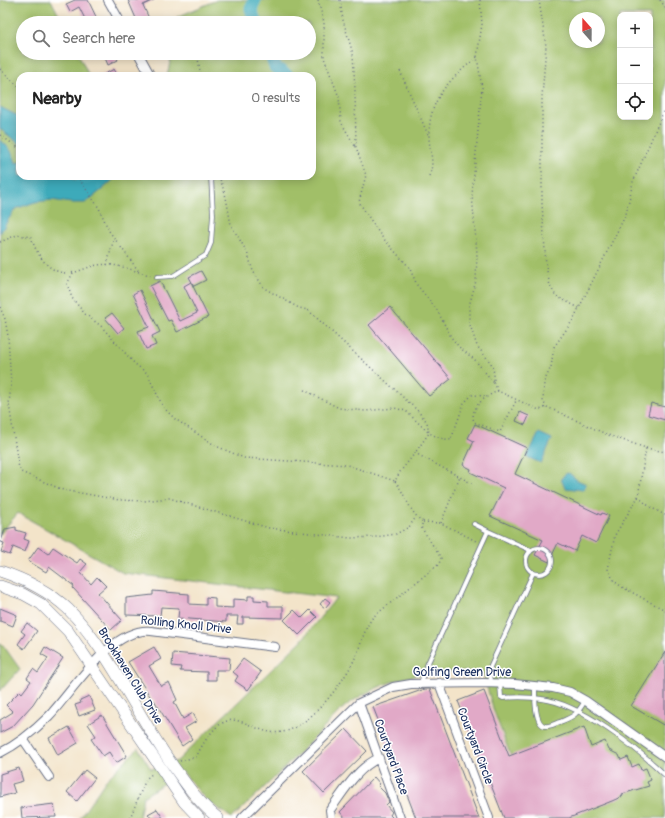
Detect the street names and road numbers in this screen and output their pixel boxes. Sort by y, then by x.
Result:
street label: Rolling Knoll Drive [140,613,232,637]
street label: Brookhaven Club Drive [94,625,166,727]
street label: Golfing Green Drive [413,665,511,680]
street label: Courtyard Circle [453,706,497,787]
street label: Courtyard Place [370,717,412,797]

